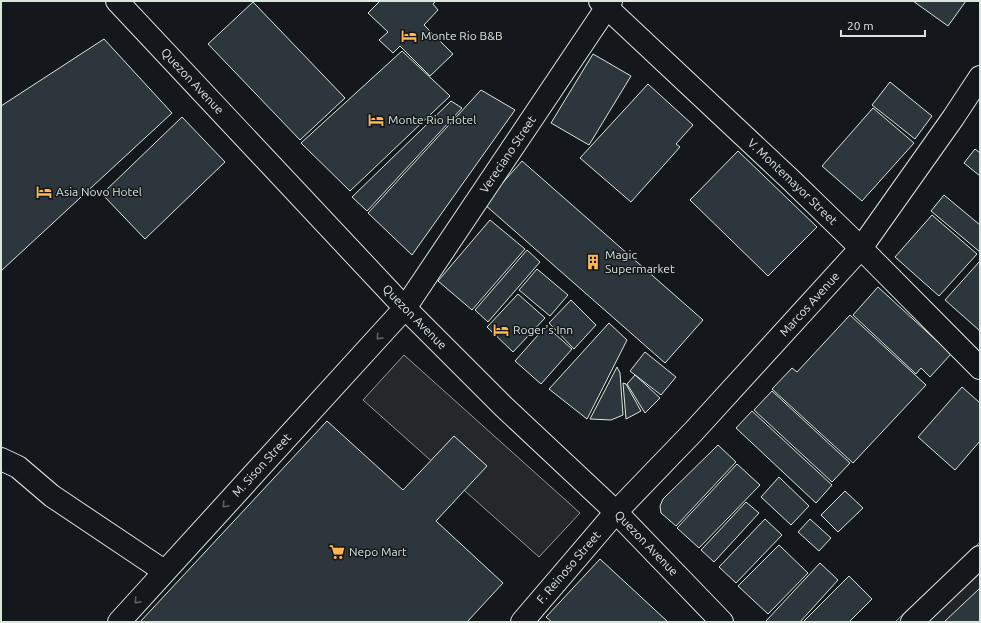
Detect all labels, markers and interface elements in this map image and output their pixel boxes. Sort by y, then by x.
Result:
scale bar [841,12,925,38]
text: 20 m [847,19,874,32]
hotel icon: Monte Rio B&B [400,27,418,45]
place label: Monte Rio B&B [421,29,503,42]
street label: Quezon Avenue [159,45,227,116]
hotel icon: Monte Rio Hotel [367,111,385,129]
place label: Monte Rio Hotel [388,113,476,126]
street label: Vereciano Street [477,113,538,195]
street label: V. Montemayor Street [745,136,840,227]
hotel icon: Asia Novo Hotel [35,183,53,201]
place label: Asia Novo Hotel [56,185,142,198]
place label: Magic Supermarket [605,248,675,275]
building icon: Magic Supermarket [584,253,602,271]
street label: Marcos Avenue [777,269,842,339]
street label: Quezon Avenue [380,282,449,352]
hotel icon: Roger's Inn [492,321,510,339]
place label: Roger's Inn [513,323,573,336]
one-way arrow [376,332,383,339]
street label: M. Sison Street [229,430,294,499]
one-way arrow [222,500,230,508]
street label: Quezon Avenue [612,508,681,578]
street label: F. Reinoso Street [534,528,603,606]
supermarket icon: Nepo Mart [328,543,346,561]
place label: Nepo Mart [349,545,407,558]
one-way arrow [135,596,142,604]

